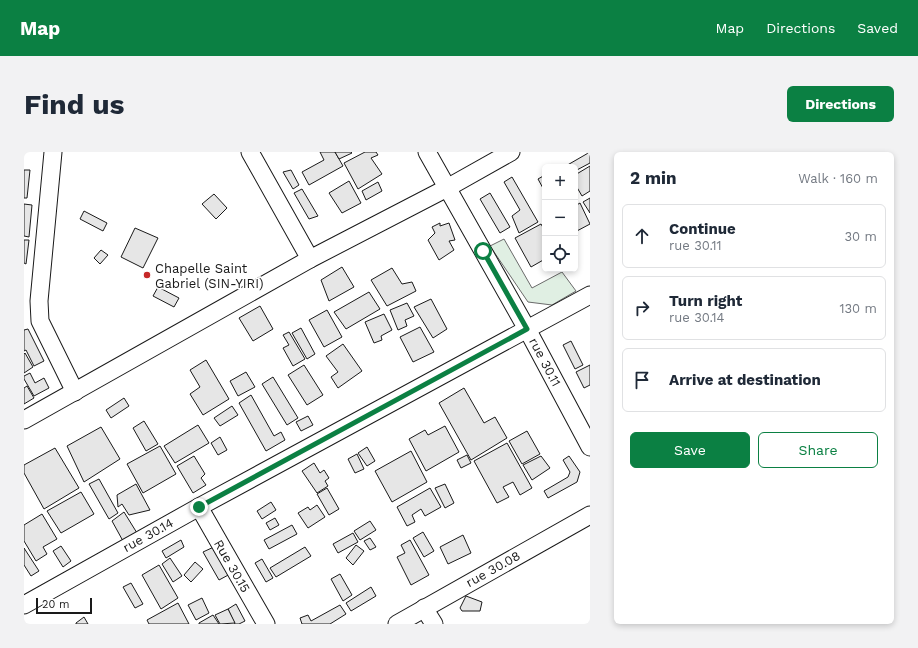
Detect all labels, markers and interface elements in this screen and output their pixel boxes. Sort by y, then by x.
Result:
text: Map [20,17,60,40]
text: Map [716,20,744,36]
text: Directions [766,20,835,36]
text: Saved [857,20,898,36]
button: Directions [787,86,894,122]
text: Find us [24,88,124,121]
map controls [542,164,578,272]
button: + [542,164,578,200]
text: 2 min [630,168,676,188]
text: Walk · 160 m [798,171,878,186]
button: − [542,200,578,236]
text: Continue [669,220,736,238]
icon: ahead [631,225,653,247]
text: 30 m [845,229,877,244]
button: locate [542,236,578,272]
text: rue 30.11 [669,238,722,253]
route start [474,242,492,260]
place label: Chapelle Saint Gabriel (SIN-YIRI) [155,261,263,291]
marker: Chapelle Saint Gabriel (SIN-YIRI) [142,270,152,280]
text: Turn right [669,292,742,310]
icon: right [631,297,653,319]
text: 130 m [839,301,877,316]
text: rue 30.14 [669,310,725,325]
street label: rue 30.11 [526,335,564,389]
icon: arrive [631,369,653,391]
text: Arrive at destination [669,371,821,389]
button: Save [630,432,750,468]
button: Share [758,432,878,468]
route end [190,498,208,516]
street label: rue 30.14 [120,515,176,555]
street label: Rue 30.15 [211,537,253,595]
street label: rue 30.08 [463,548,523,590]
scale bar [36,596,92,615]
text: 20 m [42,598,70,611]

